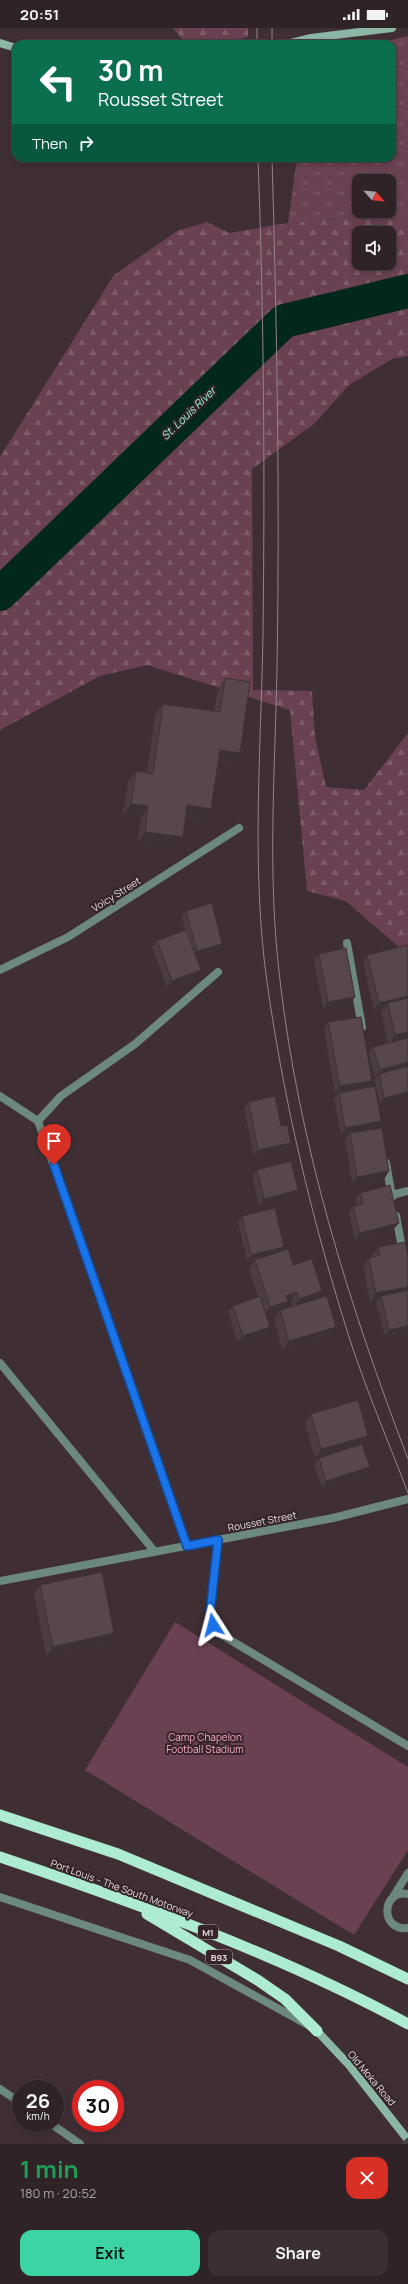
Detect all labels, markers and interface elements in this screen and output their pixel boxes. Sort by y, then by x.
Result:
text: 20:51 [20,4,59,25]
text: 30 m [98,51,163,89]
icon: left [32,56,84,108]
text: Rousset Street [98,87,224,111]
icon: right [75,132,97,154]
text: Then [32,133,67,154]
north arrow [352,174,396,218]
map controls [352,174,396,270]
button: sound [352,226,396,270]
water label: St. Louis River [157,382,220,443]
street label: Volcy Street [89,873,143,915]
pin [37,1124,71,1165]
icon: arrive [43,1130,65,1152]
street label: Rousset Street [226,1507,298,1535]
position arrow [192,1604,234,1646]
park label: Camp Chapelon Football Stadium [166,1730,244,1756]
street label: Port Louis – The South Motorway [49,1856,196,1921]
road number: M1 [198,1925,218,1939]
road number: B93 [206,1950,232,1964]
street label: Old Moka Road [345,2047,399,2109]
speed limit sign: 30 [72,2080,124,2132]
text: 26 [26,2087,50,2114]
text: km/h [26,2109,50,2123]
text: 1 min [20,2152,79,2185]
button: close [346,2157,388,2199]
text: 180 m · 20:52 [20,2184,96,2202]
button: Exit [20,2230,200,2276]
button: Share [208,2230,388,2276]

